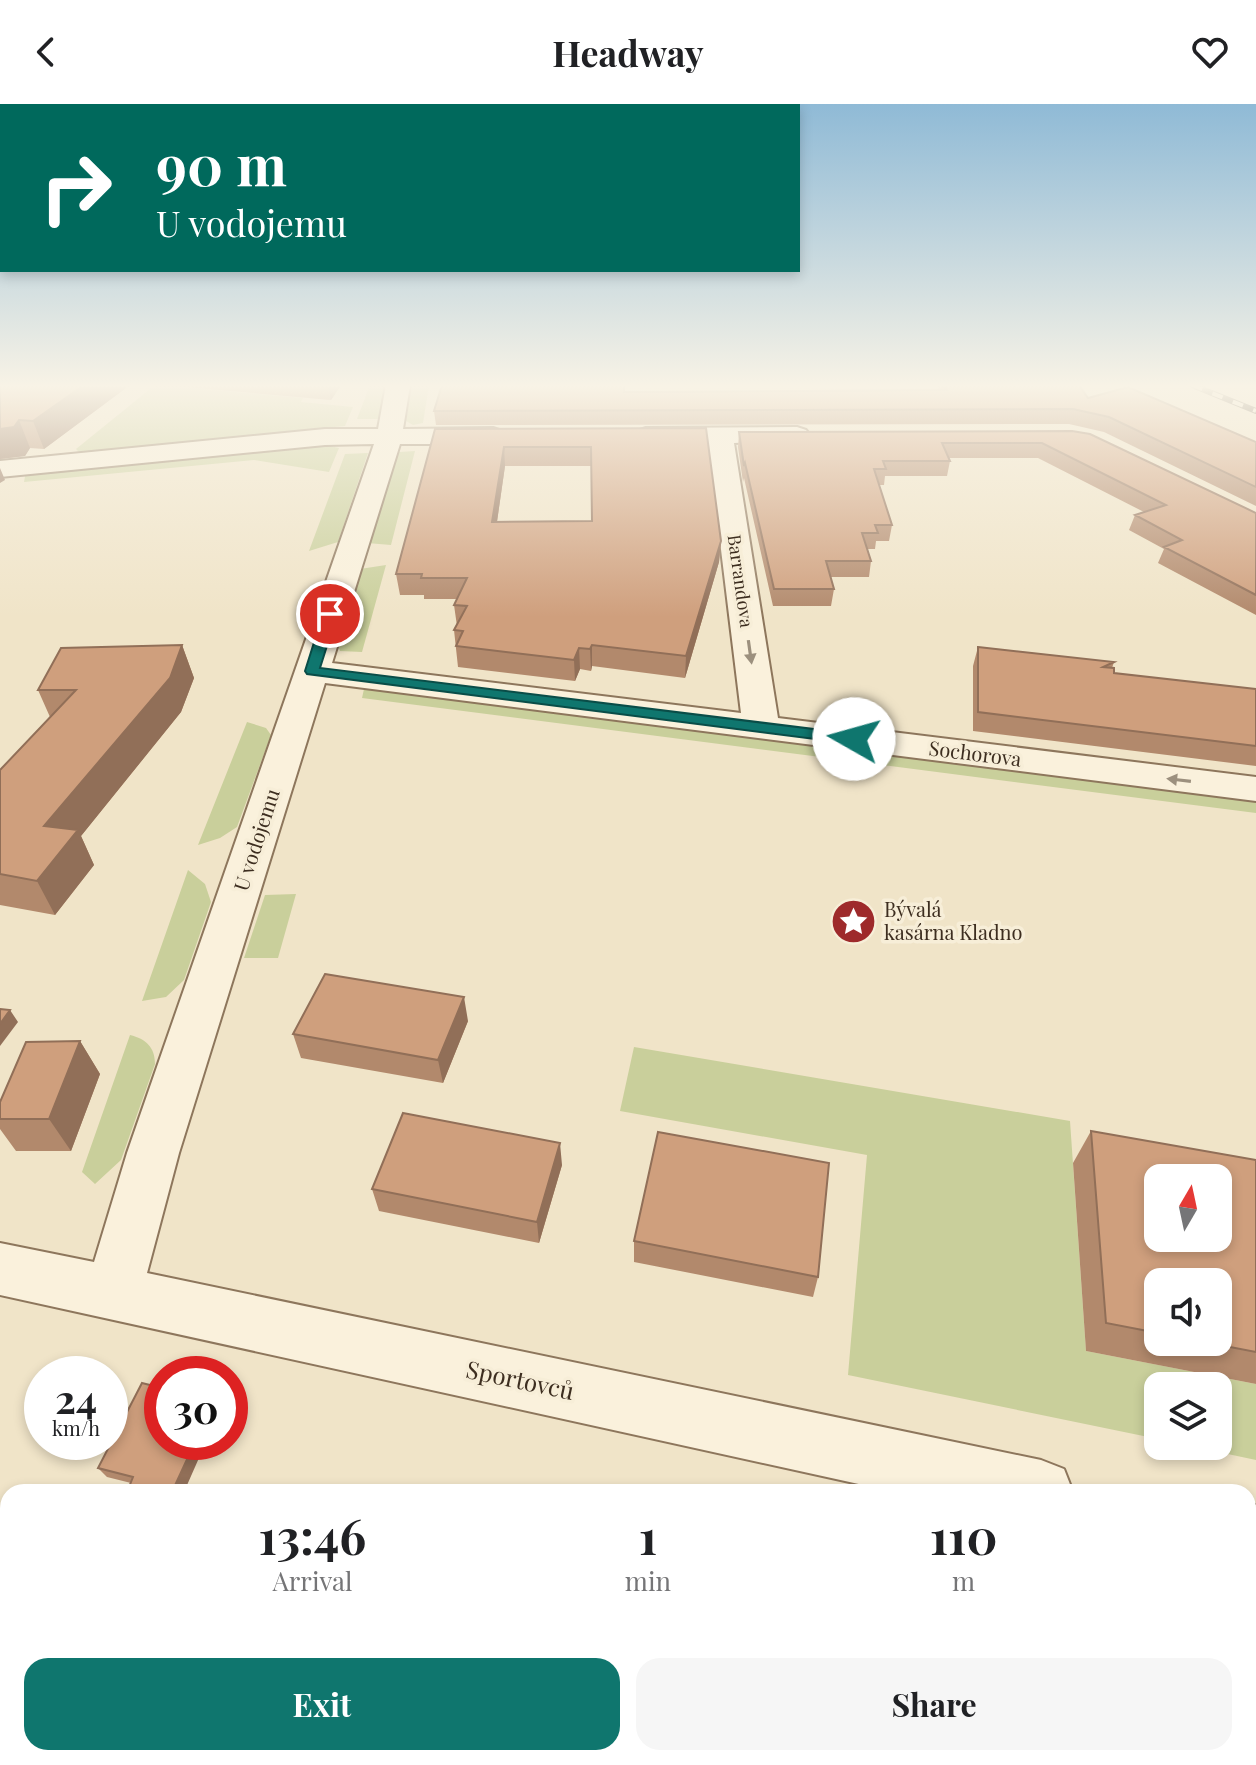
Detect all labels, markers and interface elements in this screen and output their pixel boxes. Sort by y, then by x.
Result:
text: Headway [552,28,704,76]
icon: back [24,30,68,74]
icon: heart [1188,30,1232,74]
text: 90 m [156,126,287,201]
icon: right [24,136,128,240]
text: U vodojemu [156,198,347,246]
street label: Barrandova [723,533,759,629]
pin [296,580,364,648]
icon: arrive [308,592,352,636]
one-way arrow [744,639,757,664]
position arrow [812,697,896,781]
street label: Sochorova [927,733,1023,772]
one-way arrow [1166,773,1191,786]
street label: U vodojemu [226,785,285,894]
place label: Bývalá kasárna Kladno [884,895,1023,945]
place icon: Bývalá kasárna Kladno [829,898,877,946]
north arrow [1144,1164,1232,1252]
map controls [1144,1164,1232,1460]
button: sound [1144,1268,1232,1356]
street label: Sportovců [464,1352,577,1406]
speed limit sign: 30 [144,1356,248,1460]
text: 24 [55,1371,97,1424]
button: layers [1144,1372,1232,1460]
text: km/h [52,1414,100,1441]
text: 13:46 [259,1503,366,1567]
text: 1 [639,1503,657,1567]
text: 110 [930,1503,997,1567]
text: Arrival [272,1563,352,1598]
text: min [625,1563,671,1598]
text: m [952,1563,975,1598]
button: Exit [24,1658,620,1750]
button: Share [636,1658,1232,1750]

